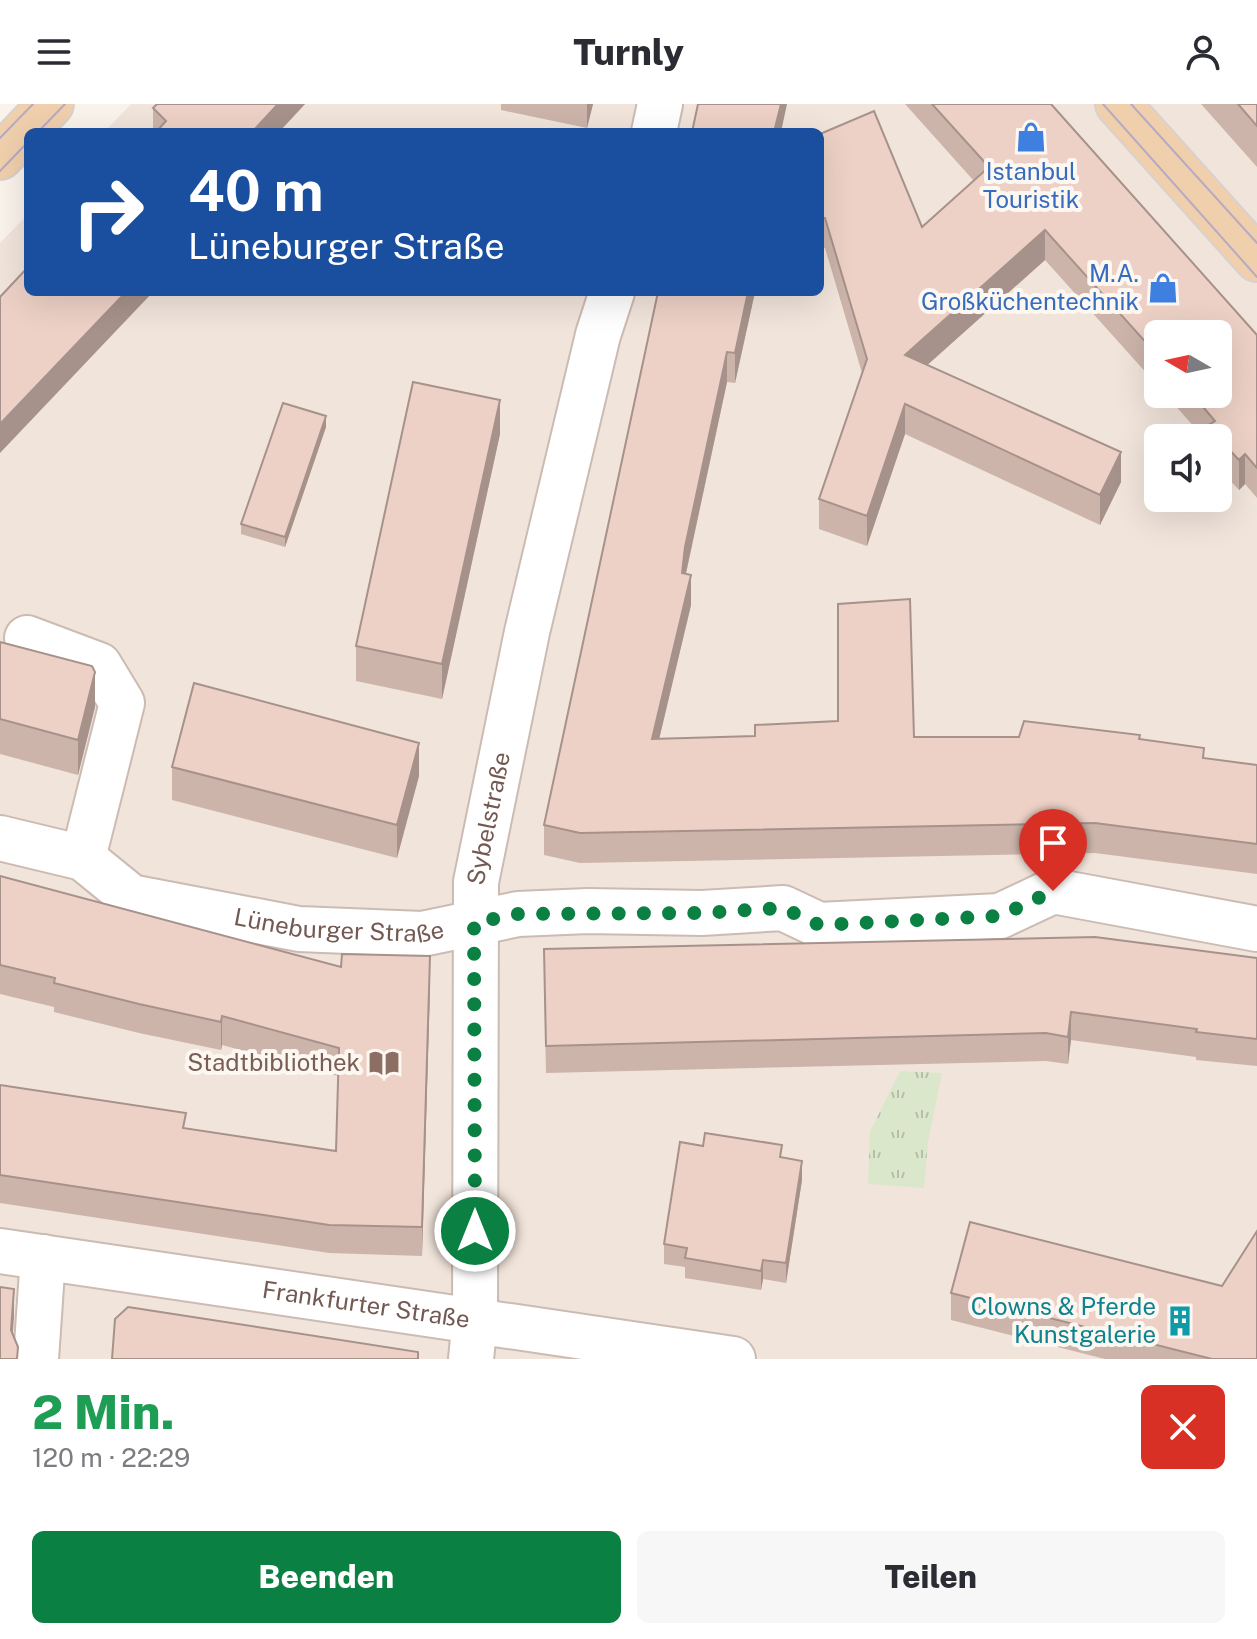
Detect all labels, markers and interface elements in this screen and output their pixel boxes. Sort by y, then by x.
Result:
icon: menu [32,30,76,74]
icon: person [1181,30,1225,74]
text: Turnly [573,31,684,73]
shop icon: Istanbul Touristik [1014,120,1048,154]
place label: Istanbul Touristik [983,157,1079,213]
text: 40 m [188,158,324,224]
icon: right [56,160,160,264]
text: Lüneburger Straße [188,225,505,267]
place label: M.A. Großküchentechnik [921,259,1139,315]
shop icon: M.A. Großküchentechnik [1146,271,1180,305]
north arrow [1144,320,1232,408]
map controls [1144,320,1232,512]
button: sound [1144,424,1232,512]
street label: Sybelstraße [461,749,515,887]
pin [1019,809,1087,891]
icon: arrive [1031,821,1075,865]
street label: Lüneburger Straße [232,902,446,948]
library icon: Stadtbibliothek [367,1046,401,1080]
place label: Stadtbibliothek [187,1048,360,1076]
position arrow [433,1189,517,1273]
street label: Frankfurter Straße [260,1275,472,1333]
place label: Clowns & Pferde Kunstgalerie [971,1292,1156,1348]
building icon: Clowns & Pferde Kunstgalerie [1163,1304,1197,1338]
text: 2 Min. [32,1383,175,1440]
button: close [1141,1385,1225,1469]
text: 120 m · 22:29 [32,1442,190,1473]
button: Beenden [32,1531,621,1623]
button: Teilen [637,1531,1225,1623]

